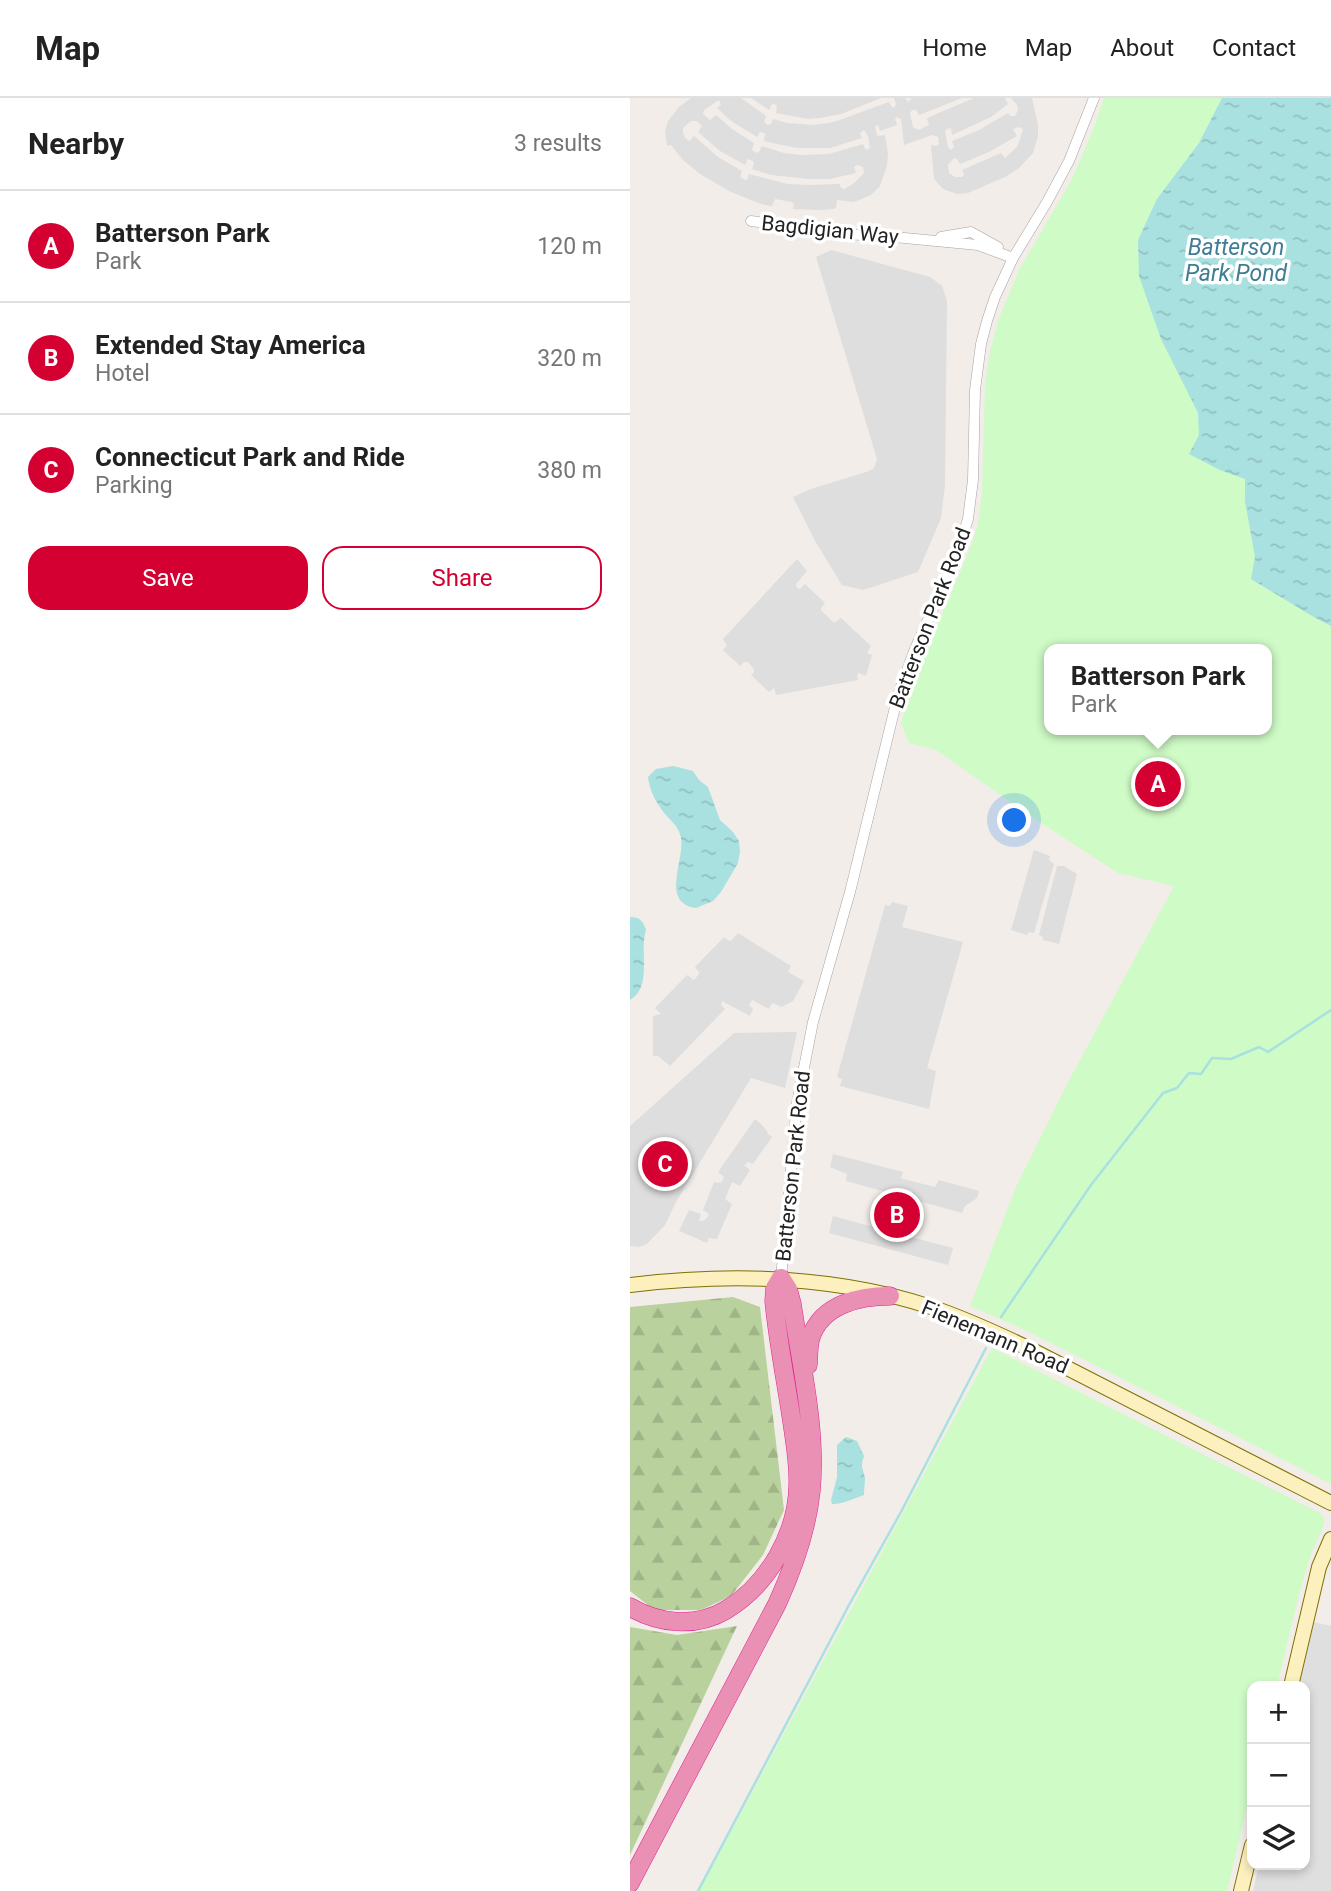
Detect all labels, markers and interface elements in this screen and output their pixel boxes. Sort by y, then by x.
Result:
text: Map [35,29,100,68]
text: Home [922,34,987,62]
text: Map [1025,34,1072,62]
text: About [1110,34,1174,62]
text: Contact [1212,34,1296,62]
text: Nearby [28,126,124,161]
text: 3 results [514,130,602,157]
street label: Bagdigian Way [760,211,900,249]
text: Batterson Park [95,218,270,248]
text: A [43,233,59,260]
text: 120 m [537,233,602,260]
water label: Batterson Park Pond [1185,234,1287,287]
text: Park [95,248,141,275]
text: Extended Stay America [95,330,366,360]
text: B [44,345,58,372]
text: 320 m [537,345,602,372]
text: Hotel [95,360,150,387]
text: Connecticut Park and Ride [95,442,405,472]
text: C [43,457,59,484]
text: 380 m [537,457,602,484]
text: Parking [95,472,173,499]
street label: Batterson Park Road [884,524,976,712]
button: Save [28,546,308,610]
button: Share [322,546,602,610]
popup [1044,644,1272,735]
text: Batterson Park [1071,661,1245,691]
text: Park [1071,691,1117,718]
pin: A [1135,758,1181,810]
your location [997,803,1031,837]
street label: Batterson Park Road [771,1069,815,1263]
pin: C [642,1138,688,1190]
pin: B [874,1189,920,1241]
street label: Fienemann Road [918,1295,1072,1379]
map controls [1247,1681,1310,1870]
button: + [1247,1681,1310,1744]
button: − [1247,1744,1310,1807]
button: layers [1247,1807,1310,1870]

